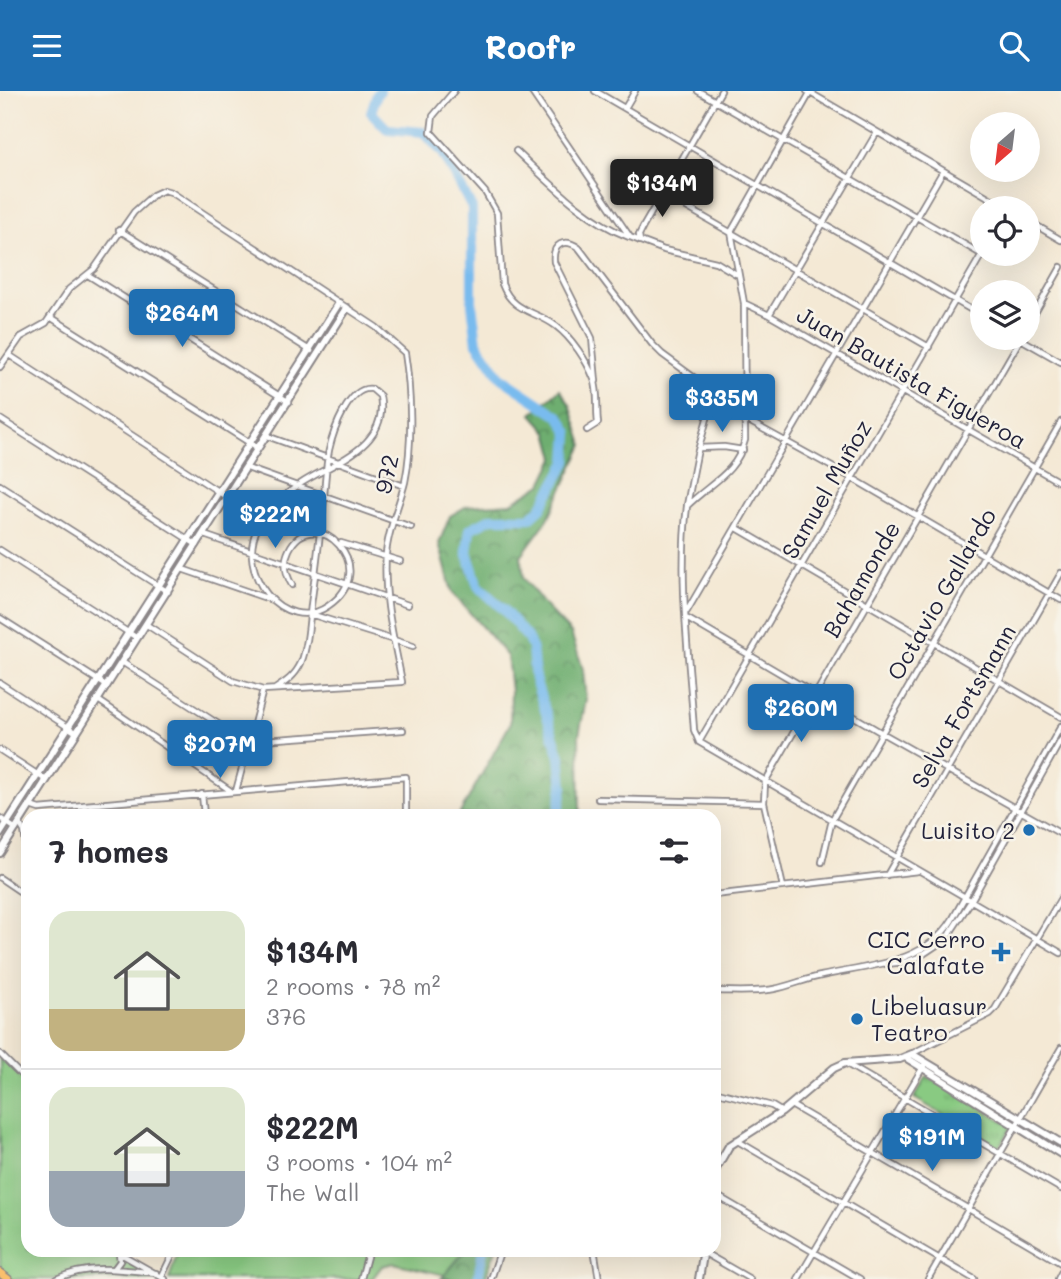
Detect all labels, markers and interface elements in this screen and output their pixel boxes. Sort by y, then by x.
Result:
text: Roofr [485,25,576,67]
icon: menu [28,27,66,65]
icon: search [995,27,1033,65]
north arrow [970,112,1040,182]
map controls [970,112,1040,350]
pin: $134M [613,159,711,219]
text: $134M [626,167,698,197]
button: locate [970,196,1040,266]
button: layers [970,280,1040,350]
pin: $264M [133,289,231,349]
text: $264M [145,297,219,327]
street label: Juan Bautista Figueroa [792,299,1032,455]
pin: $335M [673,375,771,434]
text: $335M [685,382,759,412]
street label: Samuel Muñoz [774,414,878,564]
street label: 972 [367,452,405,496]
pin: $222M [226,491,324,550]
text: $222M [239,498,311,528]
street label: Octavio Gallardo [880,503,1002,685]
street label: Bahamonde [816,515,906,643]
street label: Selva Fortsmann [904,619,1022,793]
pin: $260M [752,685,850,744]
text: $260M [764,692,838,722]
pin: $207M [171,721,269,780]
text: $207M [183,728,257,758]
place label: Luisito 2 [921,815,1015,845]
marker: Luisito 2 [1021,822,1037,838]
text: 7 homes [49,831,169,871]
icon: filters [655,832,693,870]
place label: CIC Cerro Calafate [867,924,985,980]
text: $134M [266,931,359,971]
icon: home [105,939,189,1023]
marker: CIC Cerro Calafate [991,942,1011,962]
text: 2 rooms · 78 m² [266,971,440,1001]
place label: Libeluasur Teatro [871,991,987,1047]
text: 376 [266,1001,306,1031]
marker: Libeluasur Teatro [849,1011,865,1027]
text: $222M [266,1107,359,1147]
pin: $191M [883,1114,981,1173]
icon: home [105,1115,189,1199]
text: $191M [898,1121,966,1151]
text: 3 rooms · 104 m² [266,1147,452,1177]
text: The Wall [266,1177,359,1207]

